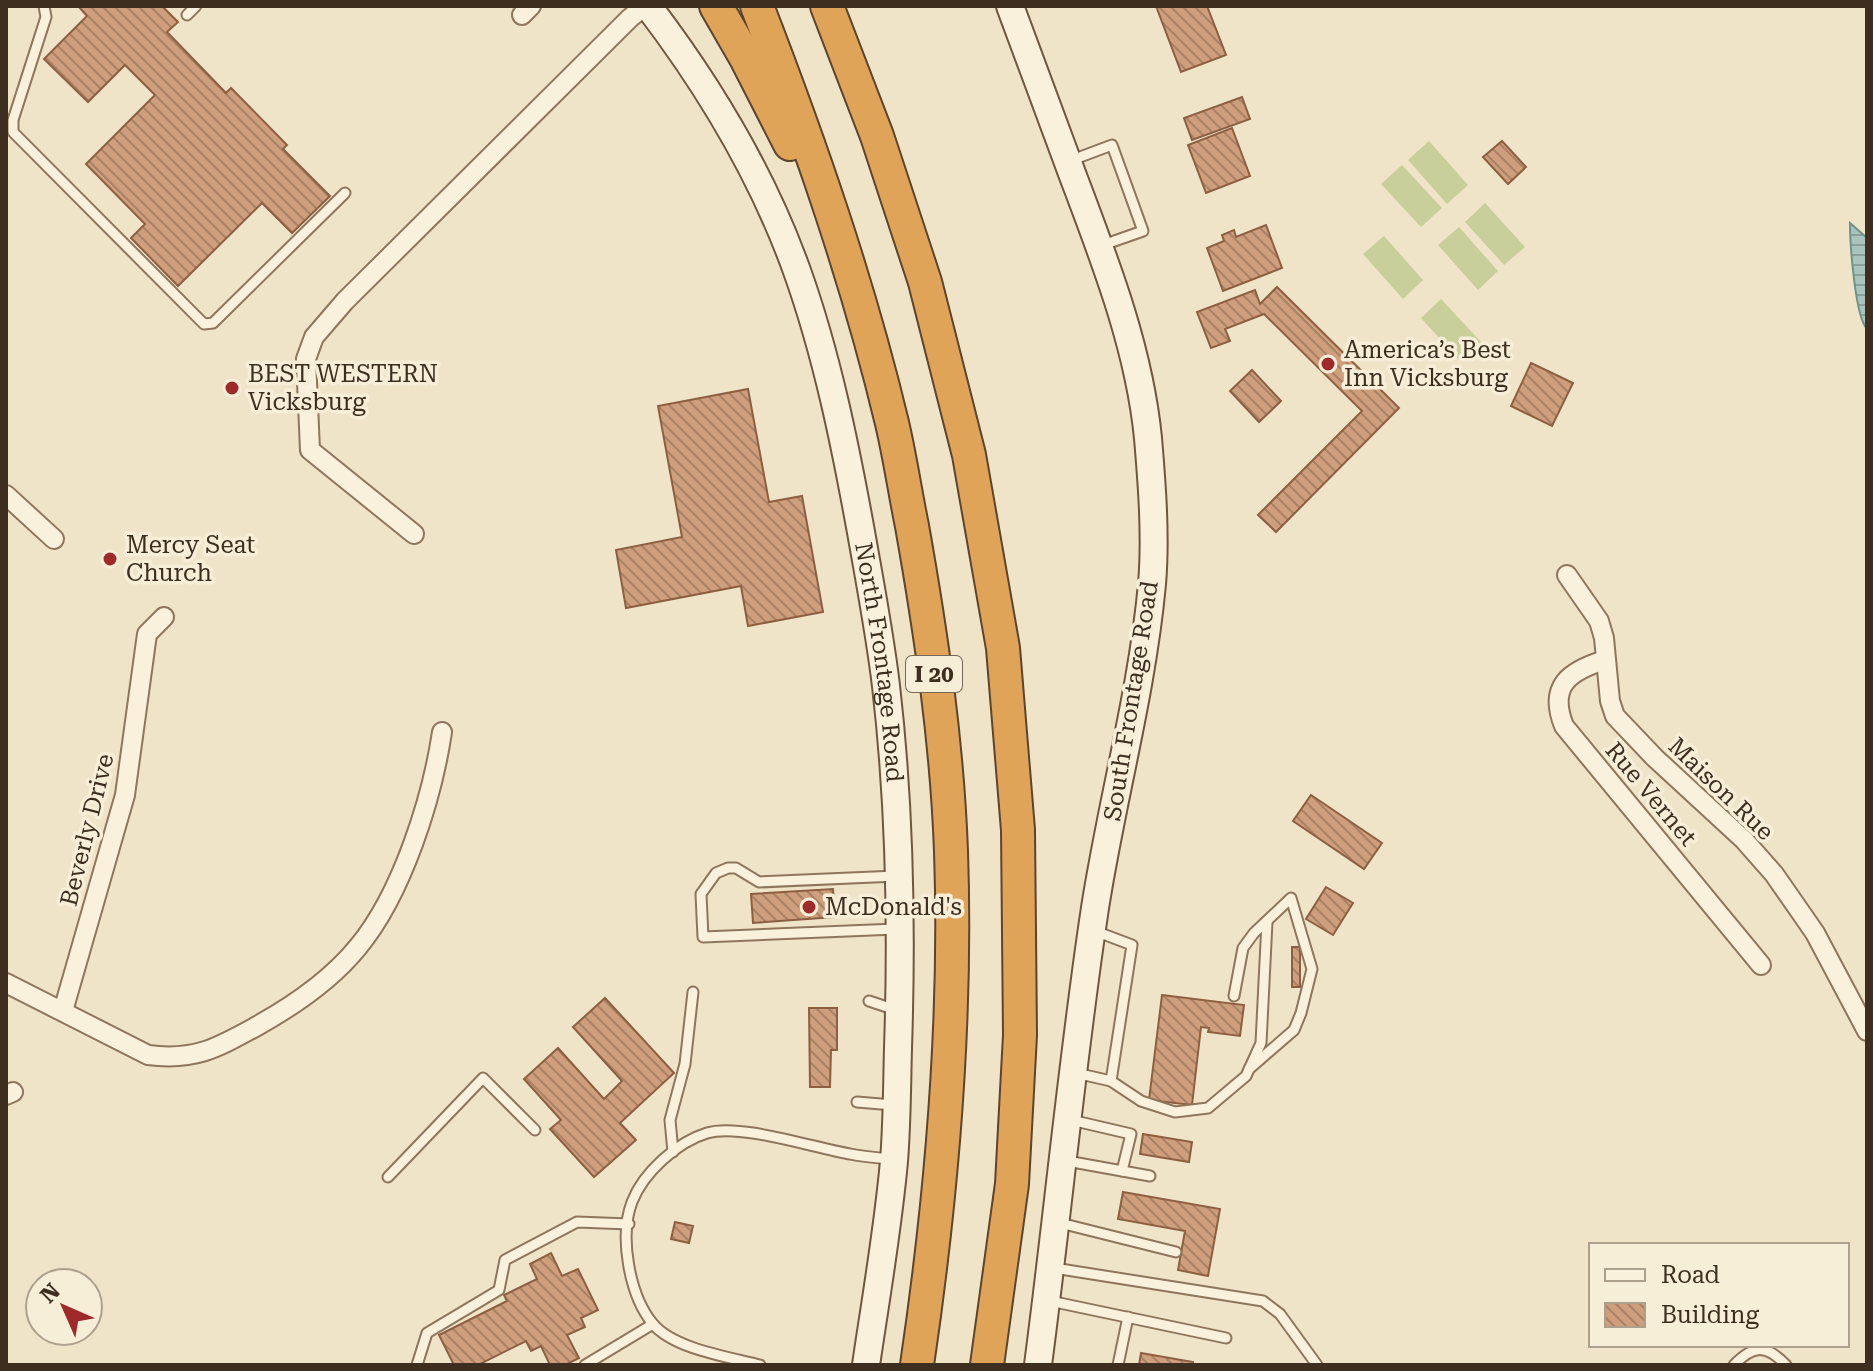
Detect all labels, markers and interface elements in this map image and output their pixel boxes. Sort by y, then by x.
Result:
place label: America’s Best Inn Vicksburg [1344,336,1511,392]
marker: America’s Best Inn Vicksburg [1319,355,1337,373]
place label: BEST WESTERN Vicksburg [248,360,438,416]
marker: BEST WESTERN Vicksburg [223,379,241,397]
place label: Mercy Seat Church [126,531,255,587]
street label: North Frontage Road [849,540,909,783]
marker: Mercy Seat Church [101,550,119,568]
street label: South Frontage Road [1098,579,1164,823]
road number: I 20 [906,656,962,692]
street label: Maison Rue [1663,732,1779,846]
street label: Rue Vernet [1600,737,1702,851]
street label: Beverly Drive [55,751,119,909]
place label: McDonald's [825,893,962,921]
marker: McDonald's [800,898,818,916]
legend [1589,1243,1849,1347]
text: Road [1661,1261,1720,1289]
north arrow [24,1267,104,1347]
text: N [35,1278,65,1308]
text: Building [1661,1301,1759,1329]

